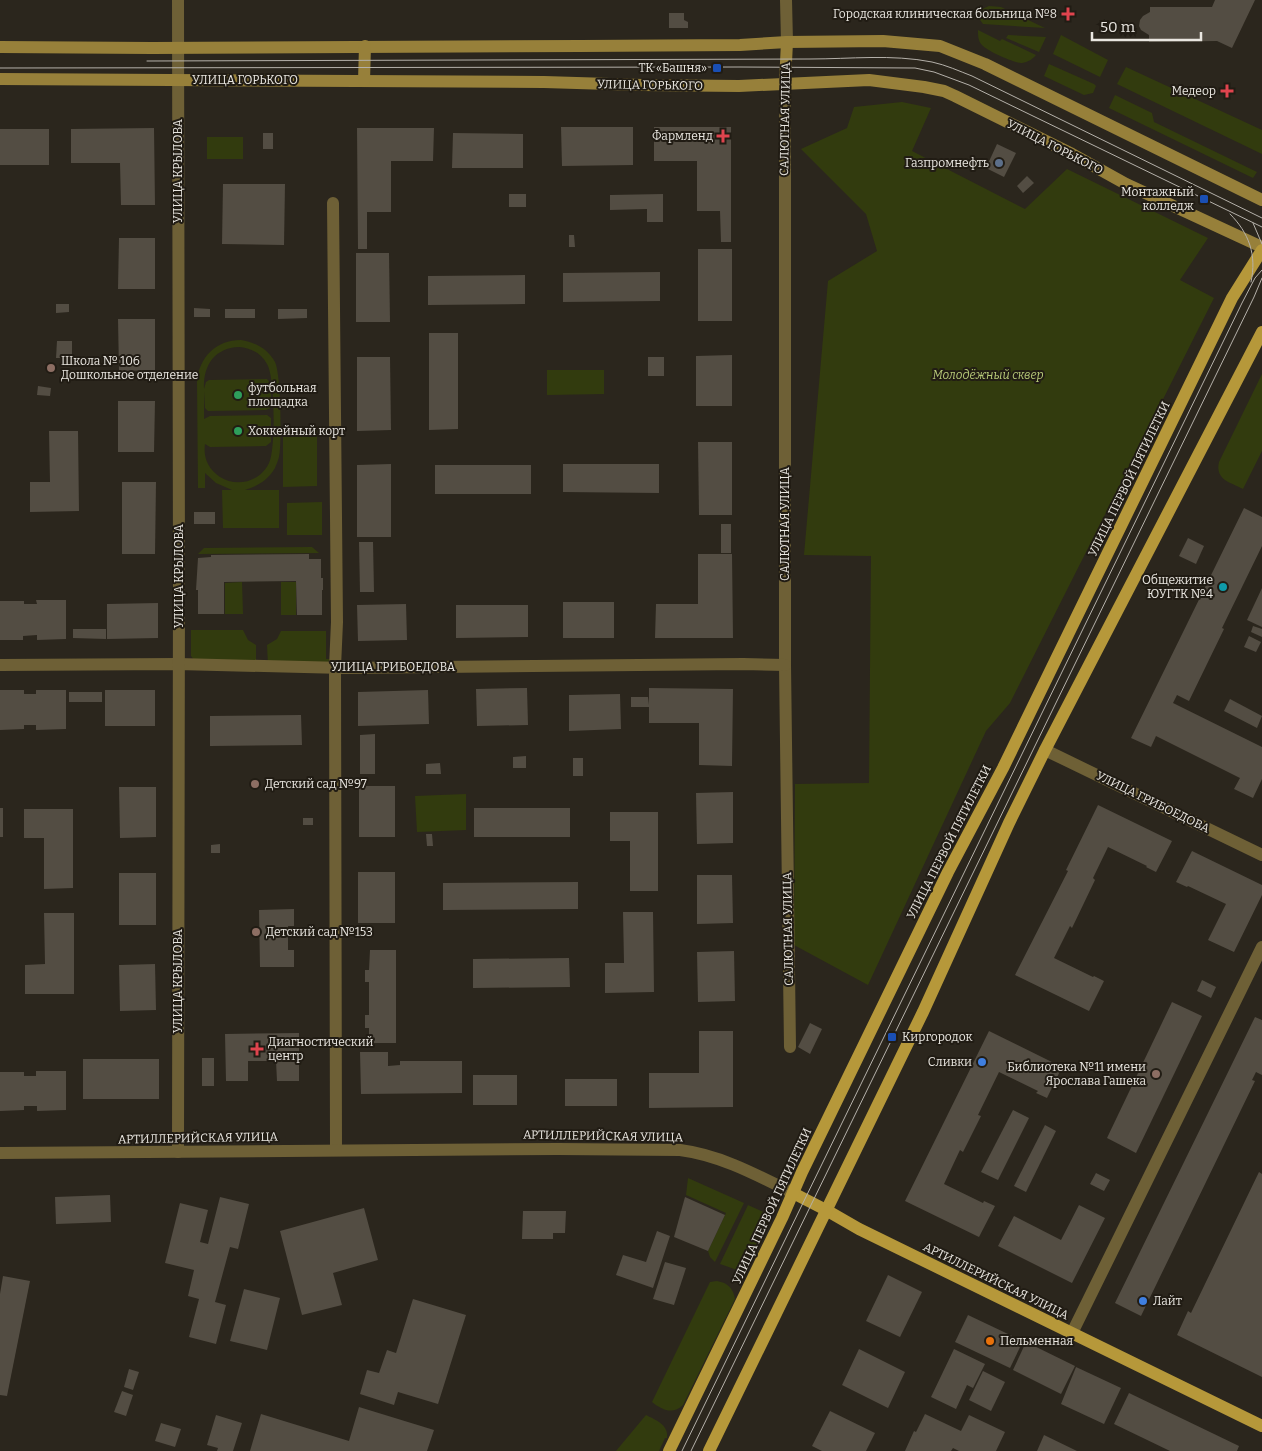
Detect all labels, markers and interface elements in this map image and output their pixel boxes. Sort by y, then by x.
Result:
place label: Городская клиническая больница №8 [833,7,1057,21]
marker: Городская клиническая больница №8 [1061,7,1075,21]
scale bar [1092,10,1201,42]
text: 50 m [1100,18,1136,36]
place label: ТК «Башня» [638,61,707,75]
marker: ТК «Башня» [711,62,723,74]
street label: САЛЮТНАЯ УЛИЦА [777,62,793,176]
street label: УЛИЦА ГОРЬКОГО [192,73,298,87]
street label: УЛИЦА ГОРЬКОГО [597,77,703,93]
place label: Медеор [1171,84,1216,98]
marker: Медеор [1220,84,1234,98]
street label: УЛИЦА ГОРЬКОГО [1005,117,1105,177]
street label: УЛИЦА КРЫЛОВА [171,118,185,223]
place label: Фармленд [652,129,713,143]
marker: Фармленд [717,130,729,142]
place label: Газпромнефть [905,156,989,170]
marker: Газпромнефть [993,157,1005,169]
place label: Монтажный колледж [1121,185,1194,213]
marker: Монтажный колледж [1198,193,1210,205]
place label: Школа № 106 Дошкольное отделение [61,354,198,382]
marker: Школа № 106 Дошкольное отделение [45,362,57,374]
park label: Молодёжный сквер [932,368,1044,382]
place label: футбольная площадка [248,381,317,409]
marker: футбольная площадка [232,389,244,401]
street label: УЛИЦА ПЕРВОЙ ПЯТИЛЕТКИ [1084,399,1173,559]
place label: Хоккейный корт [248,424,345,438]
marker: Хоккейный корт [232,425,244,437]
street label: САЛЮТНАЯ УЛИЦА [778,467,792,581]
street label: УЛИЦА КРЫЛОВА [172,523,186,628]
place label: Общежитие ЮУГТК №4 [1142,573,1213,601]
marker: Общежитие ЮУГТК №4 [1217,581,1229,593]
street label: УЛИЦА ГРИБОЕДОВА [331,660,456,674]
street label: УЛИЦА ПЕРВОЙ ПЯТИЛЕТКИ [903,762,994,921]
street label: УЛИЦА ГРИБОЕДОВА [1094,768,1213,836]
place label: Детский сад №97 [265,777,367,791]
marker: Детский сад №97 [249,778,261,790]
street label: САЛЮТНАЯ УЛИЦА [780,872,796,986]
place label: Детский сад №153 [266,925,373,939]
marker: Детский сад №153 [250,926,262,938]
street label: УЛИЦА КРЫЛОВА [171,928,185,1033]
place label: Киргородок [902,1030,973,1044]
marker: Киргородок [886,1031,898,1043]
place label: Диагностический центр [268,1035,374,1063]
marker: Диагностический центр [250,1042,264,1056]
place label: Сливки [928,1055,972,1069]
marker: Сливки [976,1056,988,1068]
place label: Библиотека №11 имени Ярослава Гашека [1007,1060,1146,1088]
marker: Библиотека №11 имени Ярослава Гашека [1150,1068,1162,1080]
street label: УЛИЦА ПЕРВОЙ ПЯТИЛЕТКИ [729,1125,815,1286]
street label: АРТИЛЛЕРИЙСКАЯ УЛИЦА [523,1127,684,1144]
street label: АРТИЛЛЕРИЙСКАЯ УЛИЦА [118,1129,279,1146]
street label: АРТИЛЛЕРИЙСКАЯ УЛИЦА [921,1239,1072,1323]
place label: Лайт [1153,1294,1182,1308]
marker: Лайт [1137,1295,1149,1307]
place label: Пельменная [1000,1334,1074,1348]
marker: Пельменная [984,1335,996,1347]

